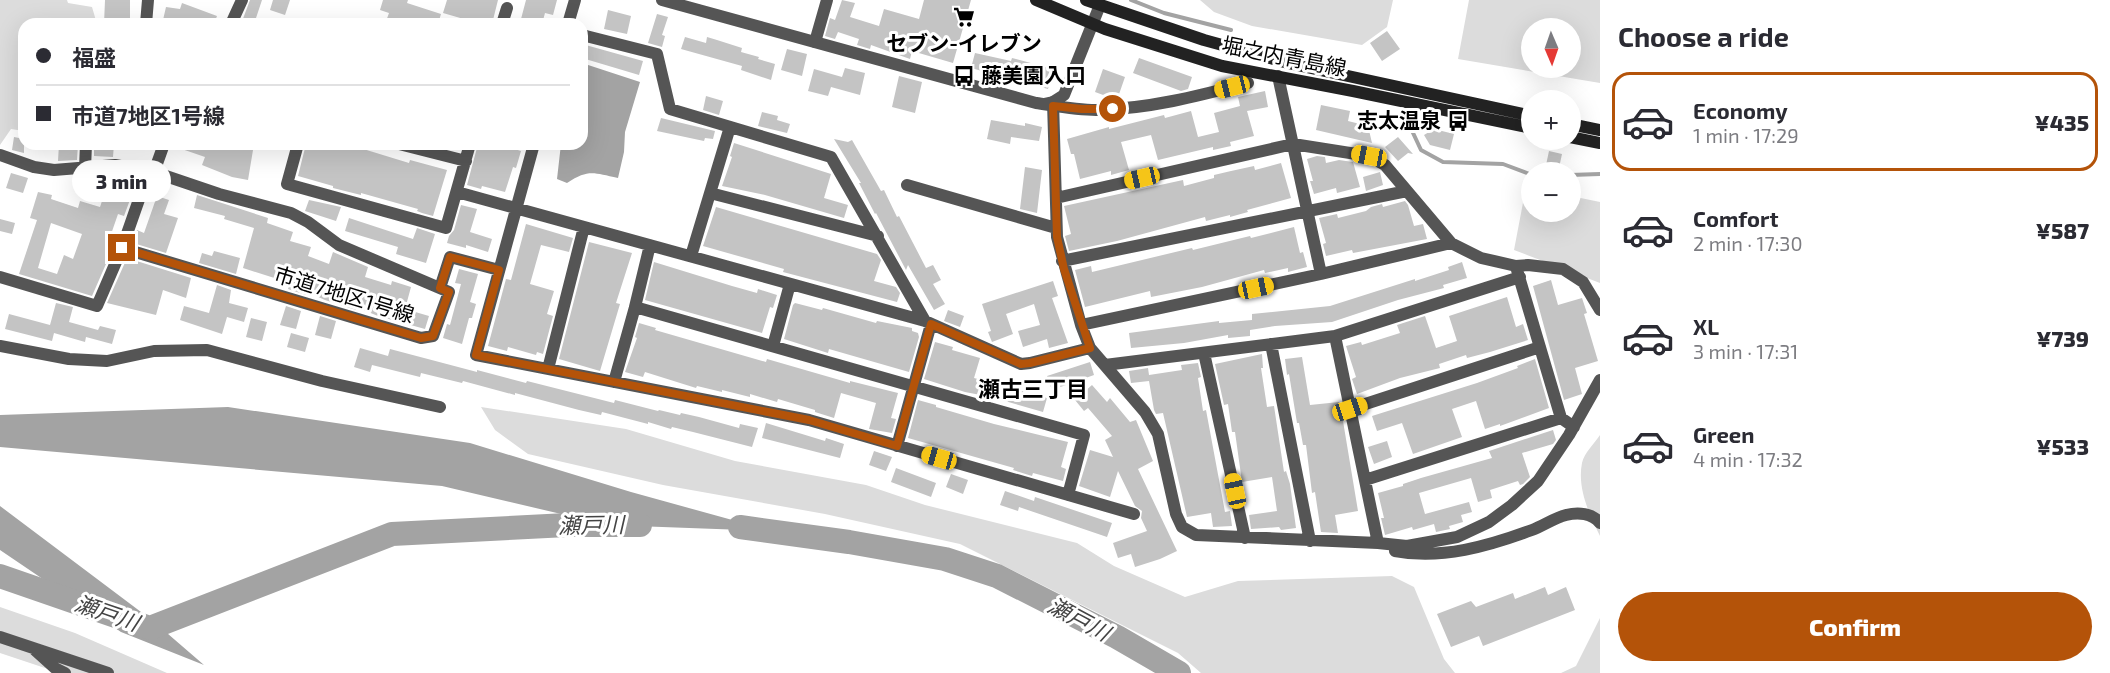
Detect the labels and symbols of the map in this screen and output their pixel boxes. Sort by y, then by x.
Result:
supermarket icon: セブン-イレブン [952,5,976,29]
north arrow [1521,18,1581,78]
place label: セブン-イレブン [886,30,1042,55]
street label: 堀之内青島線 [1220,31,1349,80]
place label: 藤美園入口 [981,62,1086,87]
bus stop icon: 藤美園入口 [952,64,976,88]
car [1212,74,1252,100]
route start [1099,95,1126,122]
place label: 志太温泉 [1357,107,1441,132]
bus stop icon: 志太温泉 [1446,109,1470,133]
car [1350,144,1388,168]
callout: 3 min [72,161,172,203]
car [1122,165,1162,191]
route end [108,234,135,261]
street label: 市道7地区1号線 [271,260,417,327]
car [1237,275,1275,301]
district label: 瀬古三丁目 [978,375,1088,401]
car [1330,395,1370,423]
car [919,444,959,472]
car [1222,472,1248,510]
water label: 瀬戸川 [558,510,626,538]
water label: 瀬戸川 [72,589,145,636]
water label: 瀬戸川 [1044,591,1116,646]

